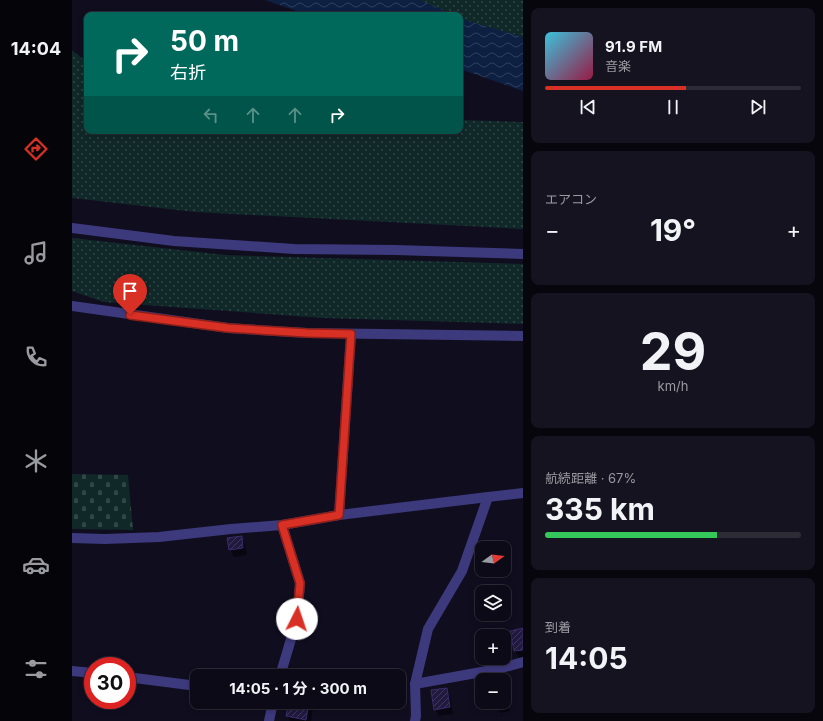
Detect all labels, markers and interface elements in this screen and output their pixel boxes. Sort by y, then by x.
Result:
text: 50 m [170,24,239,58]
icon: right [104,28,156,80]
text: 91.9 FM [605,37,662,56]
text: 14:04 [11,38,61,59]
text: 音楽 [605,58,631,74]
text: 右折 [170,62,206,83]
icon: previous [577,96,599,118]
icon: pause [662,96,684,118]
icon: next [747,96,769,118]
icon: left [200,104,222,126]
icon: ahead [242,104,264,126]
icon: ahead [284,104,306,126]
icon: right [326,104,348,126]
icon: directions [22,135,50,163]
text: エアコン [545,191,597,207]
text: 19° [650,212,696,248]
text: − [545,217,560,243]
text: + [786,217,801,243]
icon: music [22,239,50,267]
pin [113,274,147,315]
icon: arrive [119,280,141,302]
text: 29 [640,320,706,383]
icon: phone [22,343,50,371]
text: km/h [658,378,688,394]
icon: climate [22,447,50,475]
text: 航続距離 · 67% [545,470,636,486]
text: 335 km [545,491,655,527]
north arrow [475,541,511,577]
map controls [475,541,511,709]
icon: car [22,551,50,579]
button: layers [475,585,511,621]
position arrow [276,598,318,640]
text: 到着 [545,619,571,635]
button: + [475,629,511,665]
text: 14:05 [545,640,628,676]
icon: filters [22,655,50,683]
speed limit sign: 30 [84,657,136,709]
button: − [475,673,511,709]
text: 14:05 · 1 分 · 300 m [229,679,367,698]

